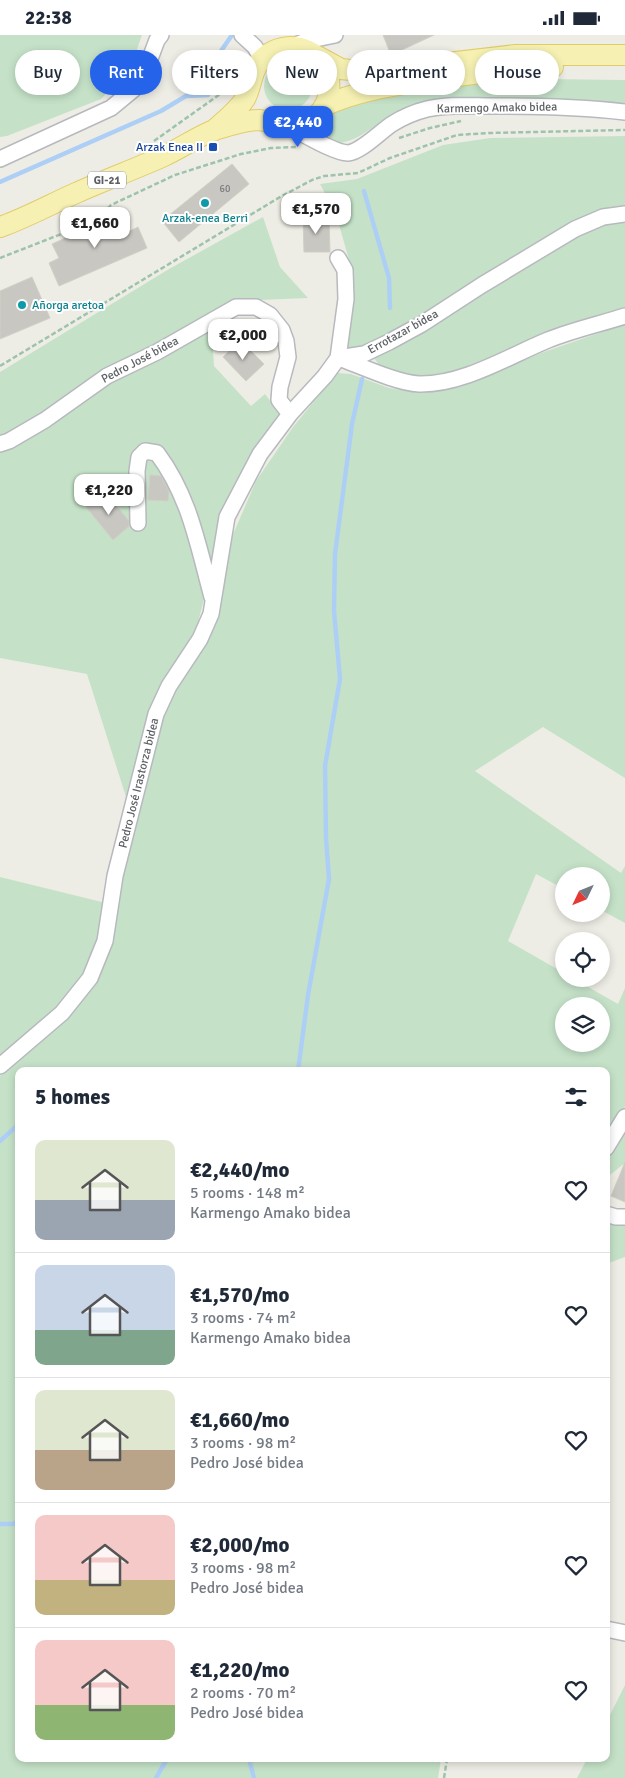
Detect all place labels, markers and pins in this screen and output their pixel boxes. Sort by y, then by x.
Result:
pin: €2,440 [257,105,339,148]
place label: Arzak Enea II [136,140,203,155]
marker: Arzak Enea II [207,141,219,153]
pin: €1,570 [275,193,357,235]
marker: Arzak-enea Berri [199,197,211,209]
pin: €1,660 [54,207,136,249]
place label: Arzak-enea Berri [162,211,248,226]
place label: Añorga aretoa [32,298,104,313]
marker: Añorga aretoa [16,299,28,311]
pin: €2,000 [202,319,284,361]
pin: €1,220 [68,473,150,516]

